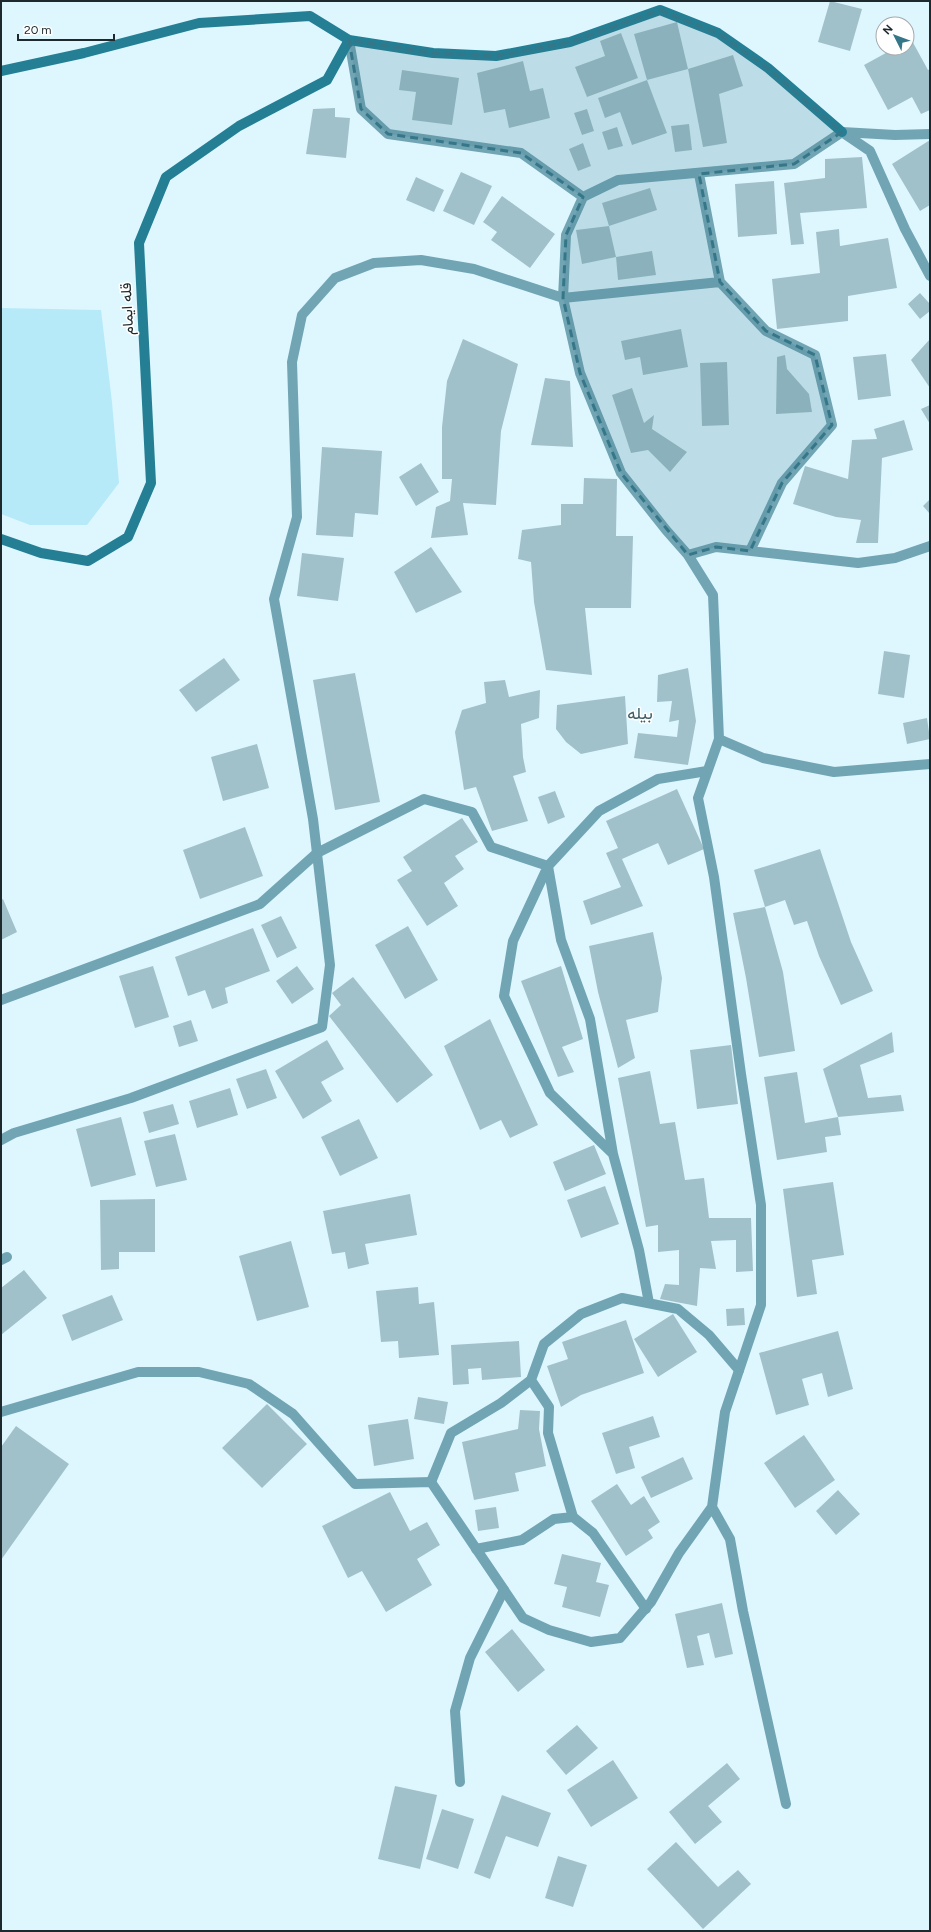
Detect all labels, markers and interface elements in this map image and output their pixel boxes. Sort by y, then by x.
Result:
scale bar [18,16,114,42]
north arrow [875,16,915,56]
text: N [880,22,896,37]
text: 20 m [24,23,52,37]
street label: قله ایمام [117,282,138,336]
district label: بیله [627,703,653,723]

